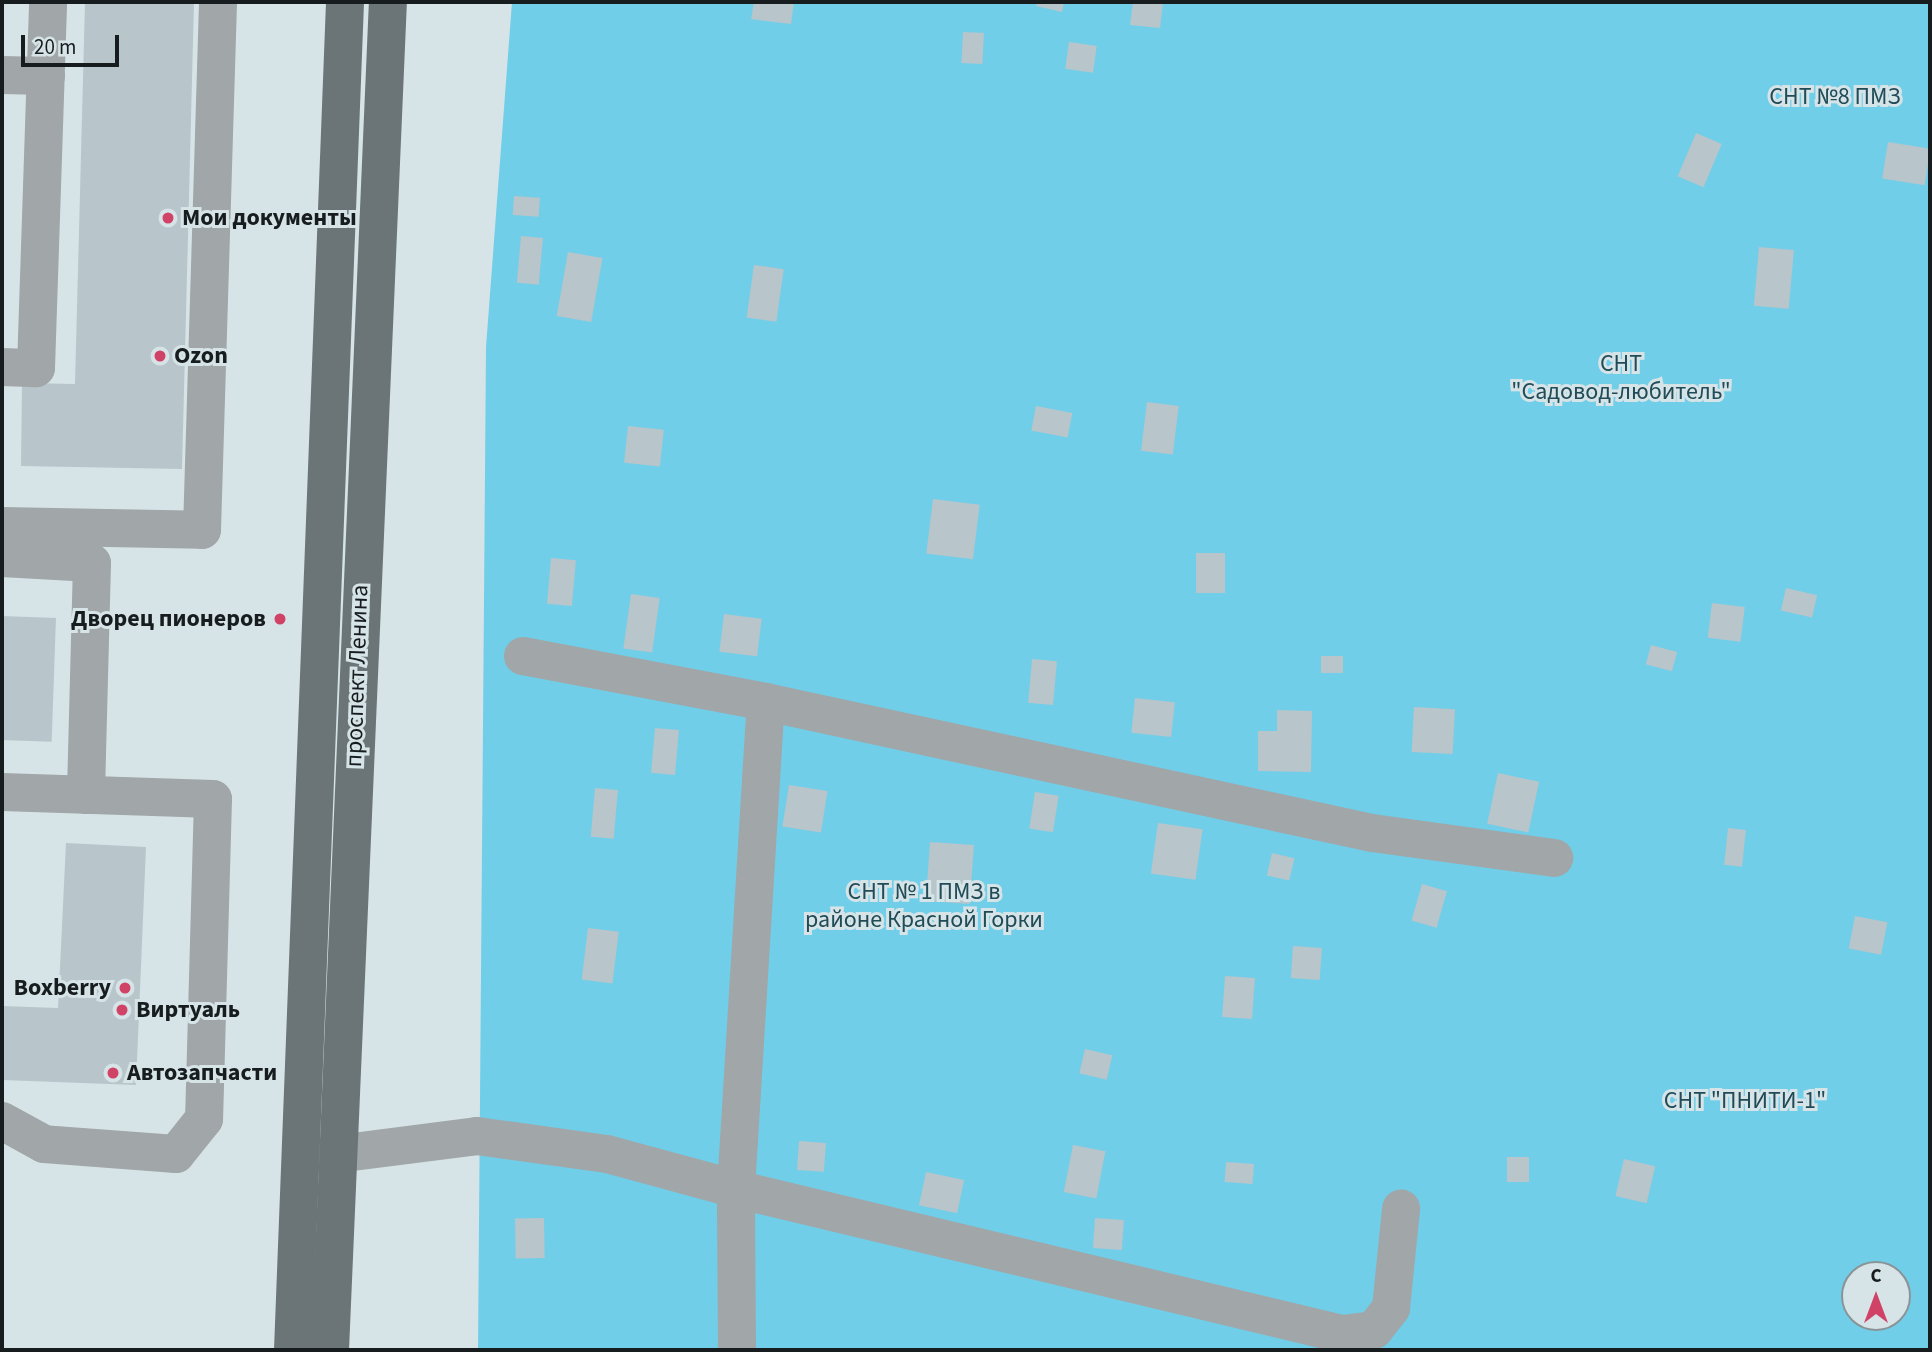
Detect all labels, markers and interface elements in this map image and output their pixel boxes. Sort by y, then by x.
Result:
scale bar [24,21,122,65]
text: 20 m [34,32,76,62]
park label: СНТ №8 ПМЗ [1769,83,1901,111]
place label: Мои документы [182,204,357,232]
marker: Мои документы [160,210,176,226]
place label: Ozon [174,342,228,370]
marker: Ozon [152,348,168,364]
park label: СНТ "Садовод-любитель" [1511,350,1731,406]
street label: проспект Ленина [339,584,375,768]
place label: Дворец пионеров [71,605,266,633]
marker: Дворец пионеров [272,611,288,627]
park label: СНТ № 1 ПМЗ в районе Красной Горки [805,878,1043,934]
place label: Boxberry [13,974,111,1002]
marker: Boxberry [117,980,133,996]
place label: Виртуаль [136,996,240,1024]
marker: Виртуаль [114,1002,130,1018]
place label: Автозапчасти [127,1059,277,1087]
marker: Автозапчасти [105,1065,121,1081]
park label: СНТ "ПНИТИ-1" [1664,1087,1826,1115]
north arrow [1841,1261,1911,1331]
text: С [1870,1263,1882,1290]

